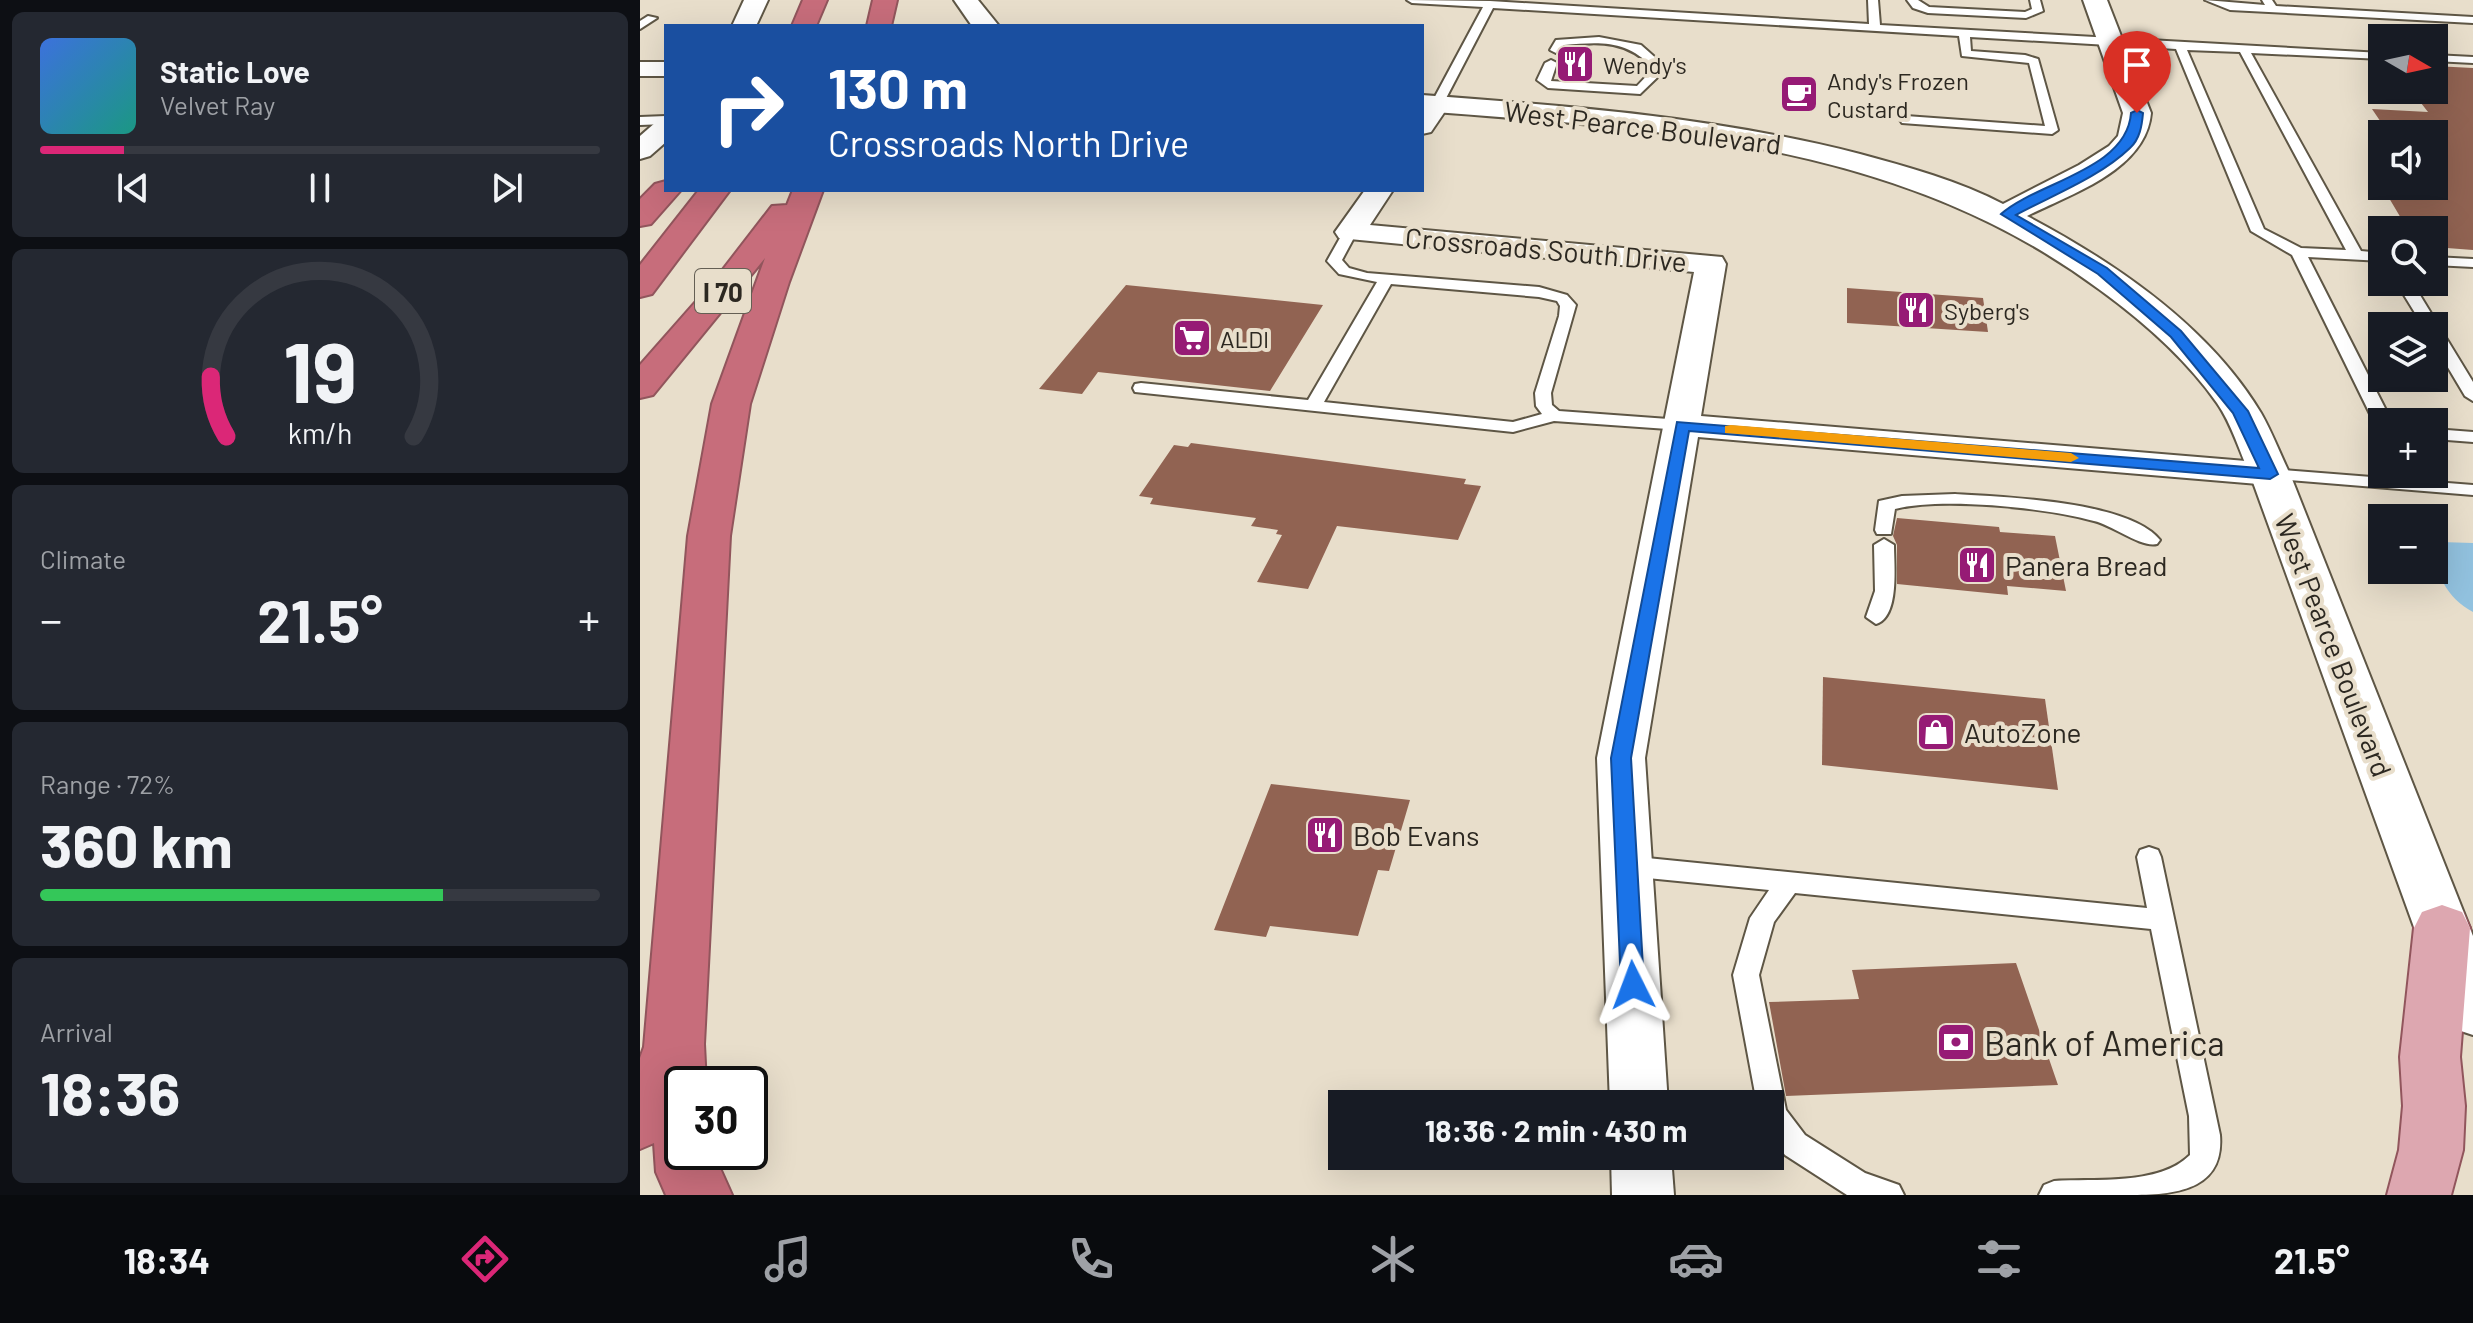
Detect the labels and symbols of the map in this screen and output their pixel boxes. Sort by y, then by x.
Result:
north arrow [2368,24,2448,104]
pin [2103,31,2171,113]
restaurant icon: Wendy's [1554,43,1596,85]
place label: Wendy's [1603,50,1687,79]
place label: Andy's Frozen Custard [1827,66,1969,123]
cafe icon: Andy's Frozen Custard [1778,73,1820,115]
street label: West Pearce Boulevard [1503,93,1783,161]
street label: Crossroads South Drive [1404,220,1688,278]
road number: I 70 [695,269,751,313]
restaurant icon: Syberg's [1895,289,1937,331]
place label: Syberg's [1944,296,2030,325]
supermarket icon: ALDI [1171,317,1213,359]
place label: ALDI [1220,324,1269,353]
street label: West Pearce Boulevard [2268,509,2400,781]
restaurant icon: Panera Bread [1956,544,1998,586]
place label: Panera Bread [2005,548,2168,582]
shop icon: AutoZone [1915,711,1957,753]
place label: AutoZone [1964,715,2082,749]
restaurant icon: Bob Evans [1304,814,1346,856]
place label: Bob Evans [1353,818,1480,852]
position arrow [1591,943,1675,1027]
bank icon: Bank of America [1935,1021,1977,1063]
place label: Bank of America [1984,1022,2225,1063]
speed limit sign: 30 [664,1066,768,1170]

